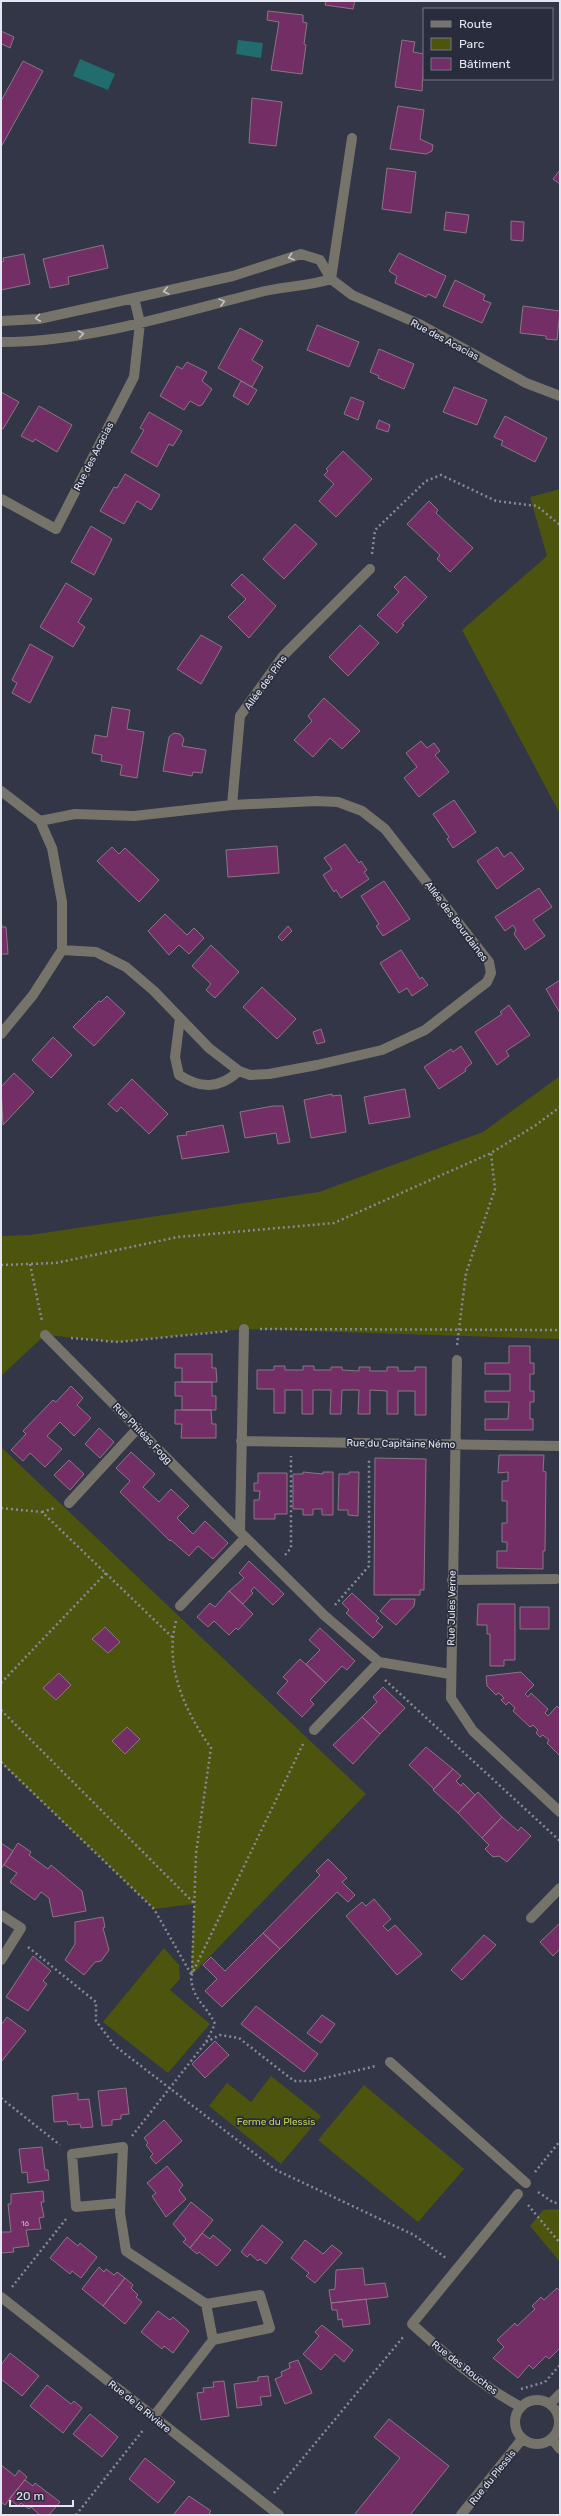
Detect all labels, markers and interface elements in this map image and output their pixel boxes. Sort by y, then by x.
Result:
legend [423,8,553,80]
text: Route [459,17,493,31]
text: Parc [459,37,485,51]
text: Bâtiment [459,57,511,71]
one-way arrow [288,252,295,261]
one-way arrow [162,286,169,294]
one-way arrow [218,298,225,307]
one-way arrow [35,313,42,322]
street label: Rue des Acacias [408,317,481,363]
one-way arrow [78,330,85,339]
street label: Rue des Acacias [71,420,116,493]
street label: Allée des Pins [242,653,290,712]
street label: Allée des Bourdaines [422,879,490,964]
street label: Rue Philéas Fogg [110,1401,174,1467]
street label: Rue du Capitaine Némo [347,1437,456,1451]
street label: Rue Jules Verne [445,1570,459,1646]
park label: Ferme du Plessis [237,2116,315,2128]
house number: 16 [21,2219,29,2228]
street label: Rue des Rouches [429,2338,500,2397]
street label: Rue de la Rivière [106,2378,173,2436]
street label: Rue du Plessis [467,2448,519,2508]
scale bar [10,2482,73,2508]
text: 20 m [16,2489,44,2503]

